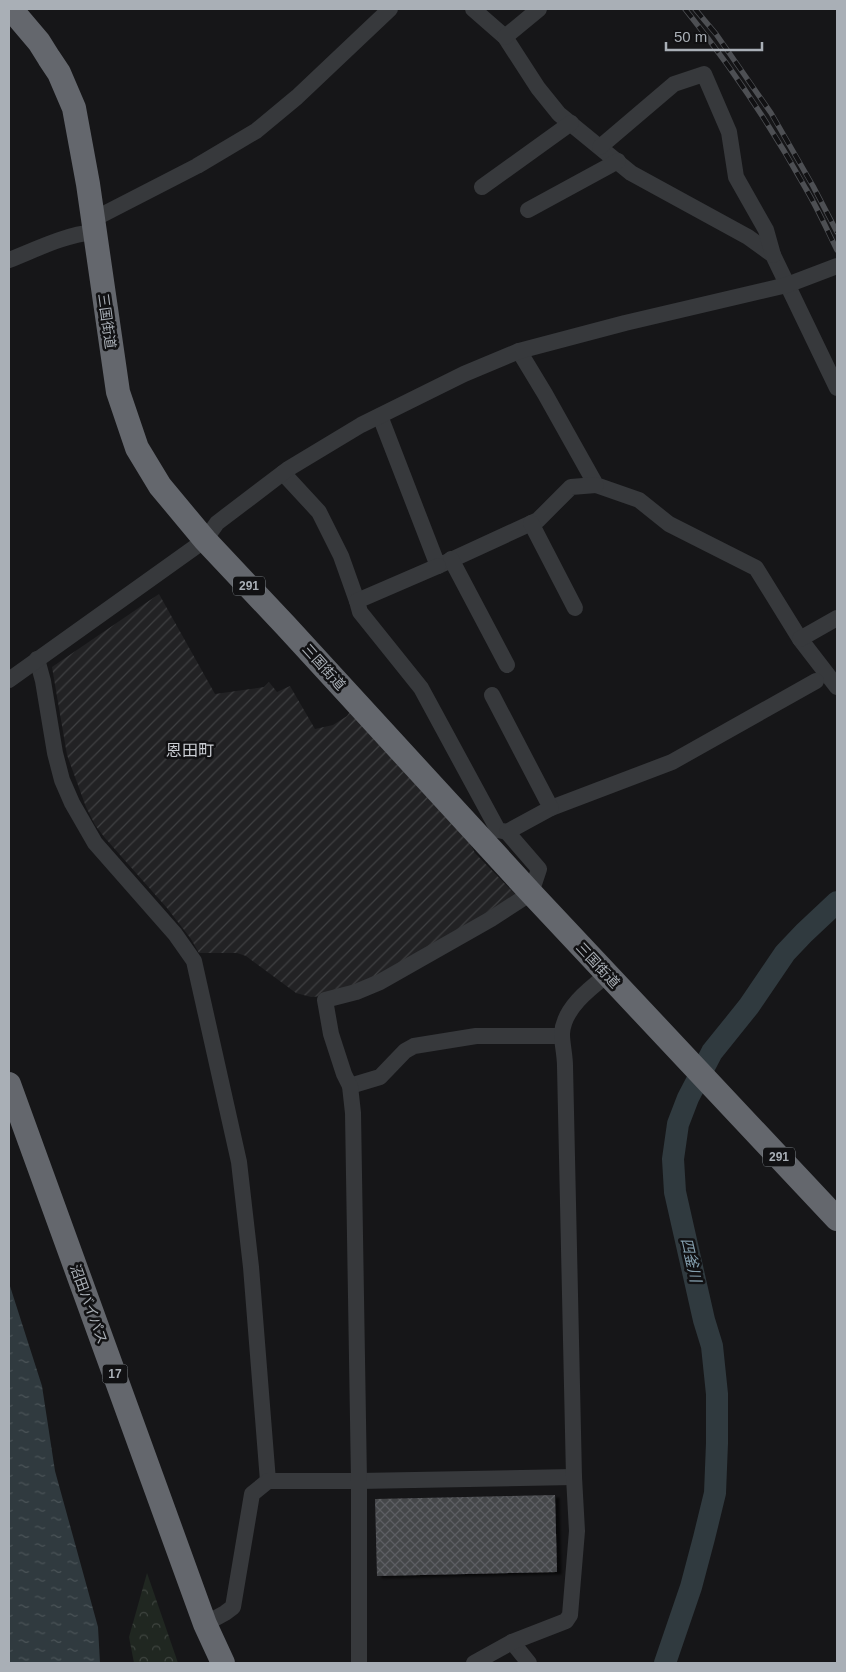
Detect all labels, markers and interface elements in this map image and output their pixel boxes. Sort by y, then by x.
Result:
scale bar [666,20,762,52]
text: 50 m [674,28,707,45]
street label: 三国街道 [95,292,119,350]
road number: 291 [233,576,265,596]
street label: 三国街道 [299,641,349,693]
district label: 恩田町 [166,742,214,759]
street label: 三国街道 [573,939,623,991]
road number: 291 [763,1148,795,1166]
water label: 四釜川 [678,1236,705,1286]
street label: 沼田バイパス [67,1262,111,1346]
road number: 17 [102,1365,128,1384]

